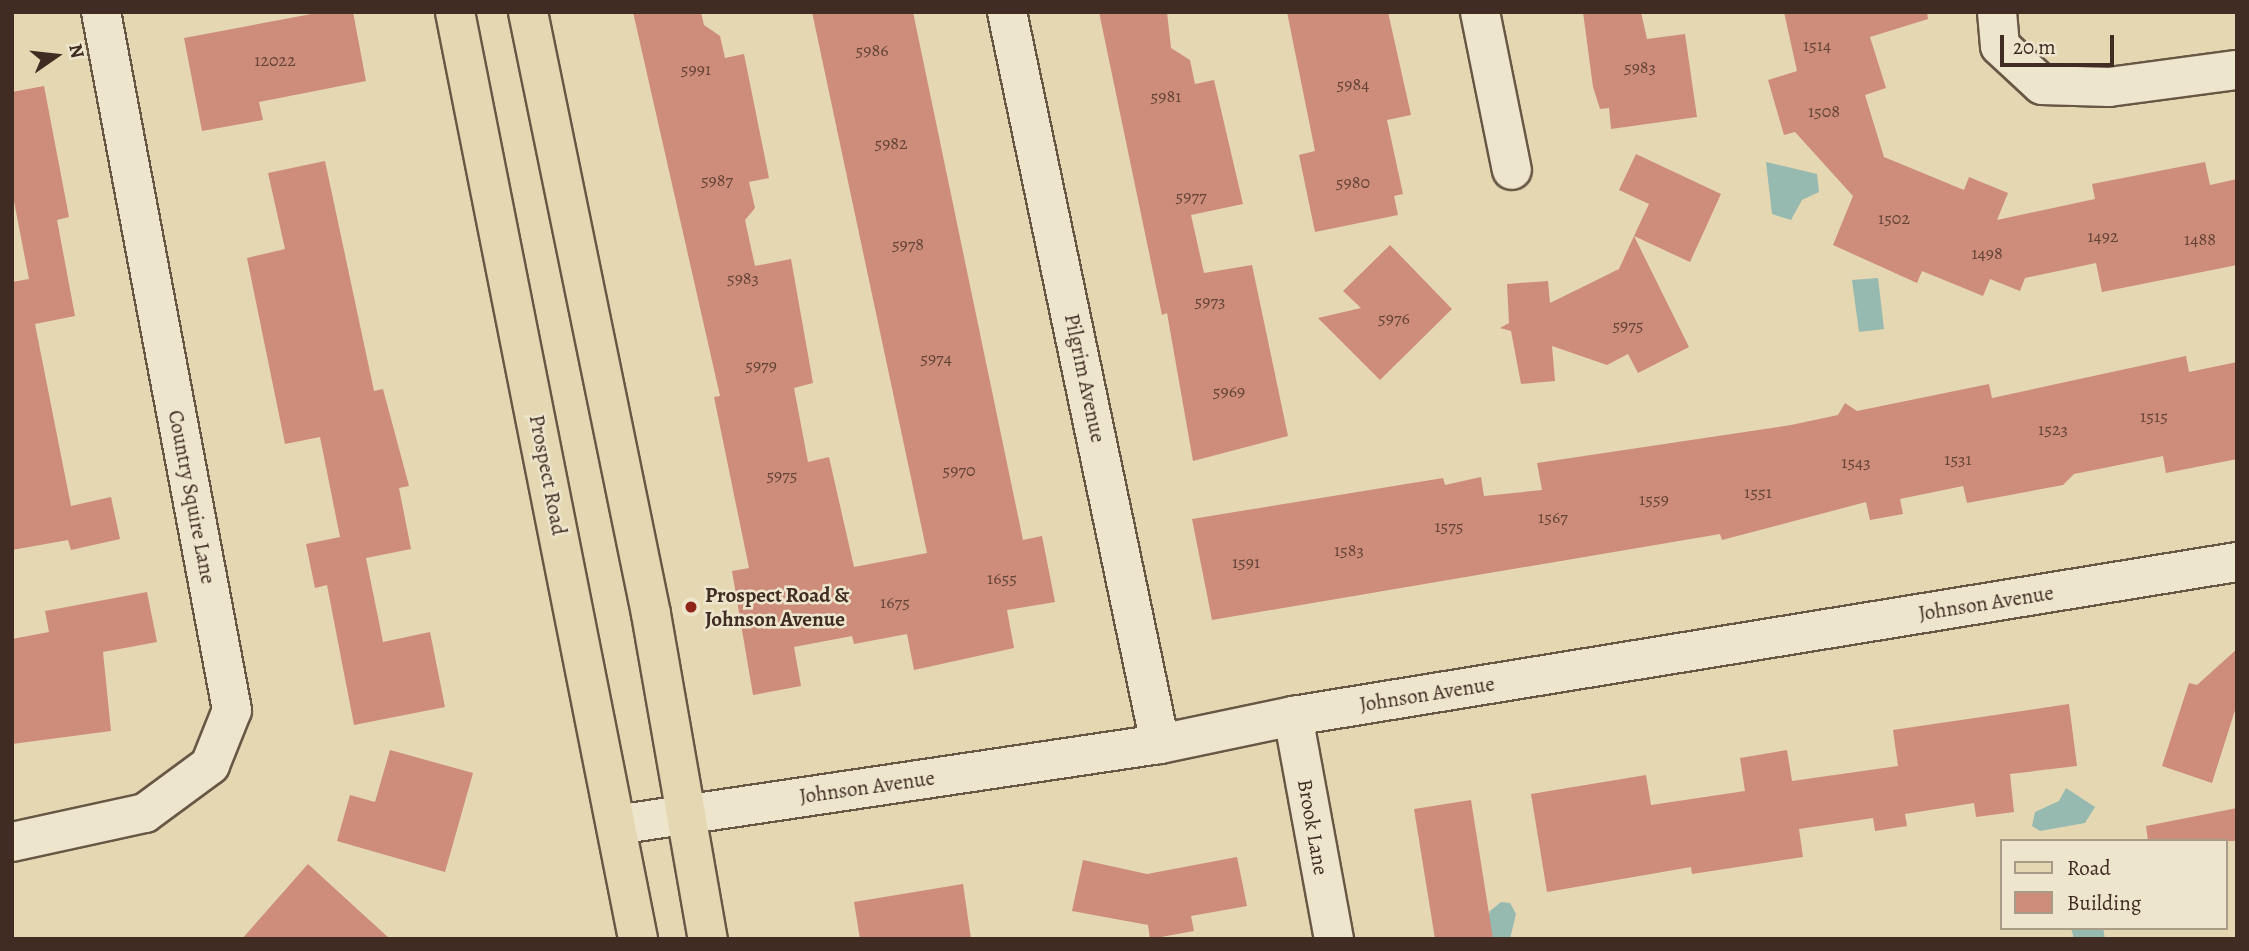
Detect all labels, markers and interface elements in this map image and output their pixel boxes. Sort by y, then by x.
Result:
north arrow [21,21,91,91]
scale bar [2004,21,2118,65]
text: 20 m [2013,33,2056,61]
house number: 1514 [1803,34,1831,56]
house number: 5986 [856,39,888,61]
text: N [62,41,91,61]
house number: 12022 [254,49,296,71]
house number: 5983 [1624,56,1656,78]
house number: 5991 [681,58,711,80]
house number: 5984 [1337,73,1369,95]
house number: 5981 [1151,85,1181,107]
house number: 1508 [1808,100,1840,122]
house number: 5982 [874,132,908,154]
house number: 5987 [701,169,733,191]
house number: 5980 [1336,171,1370,193]
house number: 5977 [1175,185,1207,207]
house number: 1502 [1878,207,1910,229]
house number: 1492 [2087,225,2119,247]
house number: 1488 [2184,228,2216,250]
house number: 5978 [892,233,924,255]
house number: 1498 [1971,242,2003,264]
house number: 5983 [727,267,759,289]
house number: 5973 [1195,290,1225,312]
house number: 5976 [1378,307,1410,329]
street label: Pilgrim Avenue [1059,311,1111,445]
house number: 5975 [1612,314,1644,336]
house number: 5974 [920,347,952,369]
house number: 5979 [745,354,777,376]
house number: 5969 [1213,380,1245,402]
house number: 1515 [2140,405,2168,427]
street label: Country Squire Lane [163,408,221,586]
street label: Prospect Road [524,413,572,537]
house number: 1523 [2038,418,2068,440]
house number: 1531 [1944,448,1972,470]
house number: 1543 [1841,451,1871,473]
house number: 5970 [942,459,976,481]
house number: 5975 [766,464,798,486]
house number: 1551 [1744,481,1772,503]
house number: 1559 [1639,488,1669,510]
house number: 1567 [1538,506,1568,528]
house number: 1575 [1434,515,1464,537]
house number: 1583 [1334,539,1364,561]
house number: 1591 [1232,551,1260,573]
house number: 1655 [987,567,1017,589]
street label: Johnson Avenue [1917,580,2055,626]
place label: Prospect Road & Johnson Avenue [705,582,849,632]
house number: 1675 [880,591,910,613]
marker: Prospect Road & Johnson Avenue [683,599,699,615]
street label: Johnson Avenue [1358,671,1496,717]
street label: Johnson Avenue [798,765,936,809]
street label: Brook Lane [1292,777,1334,877]
legend [2000,839,2228,930]
text: Road [2067,854,2111,882]
text: Building [2067,889,2141,917]

